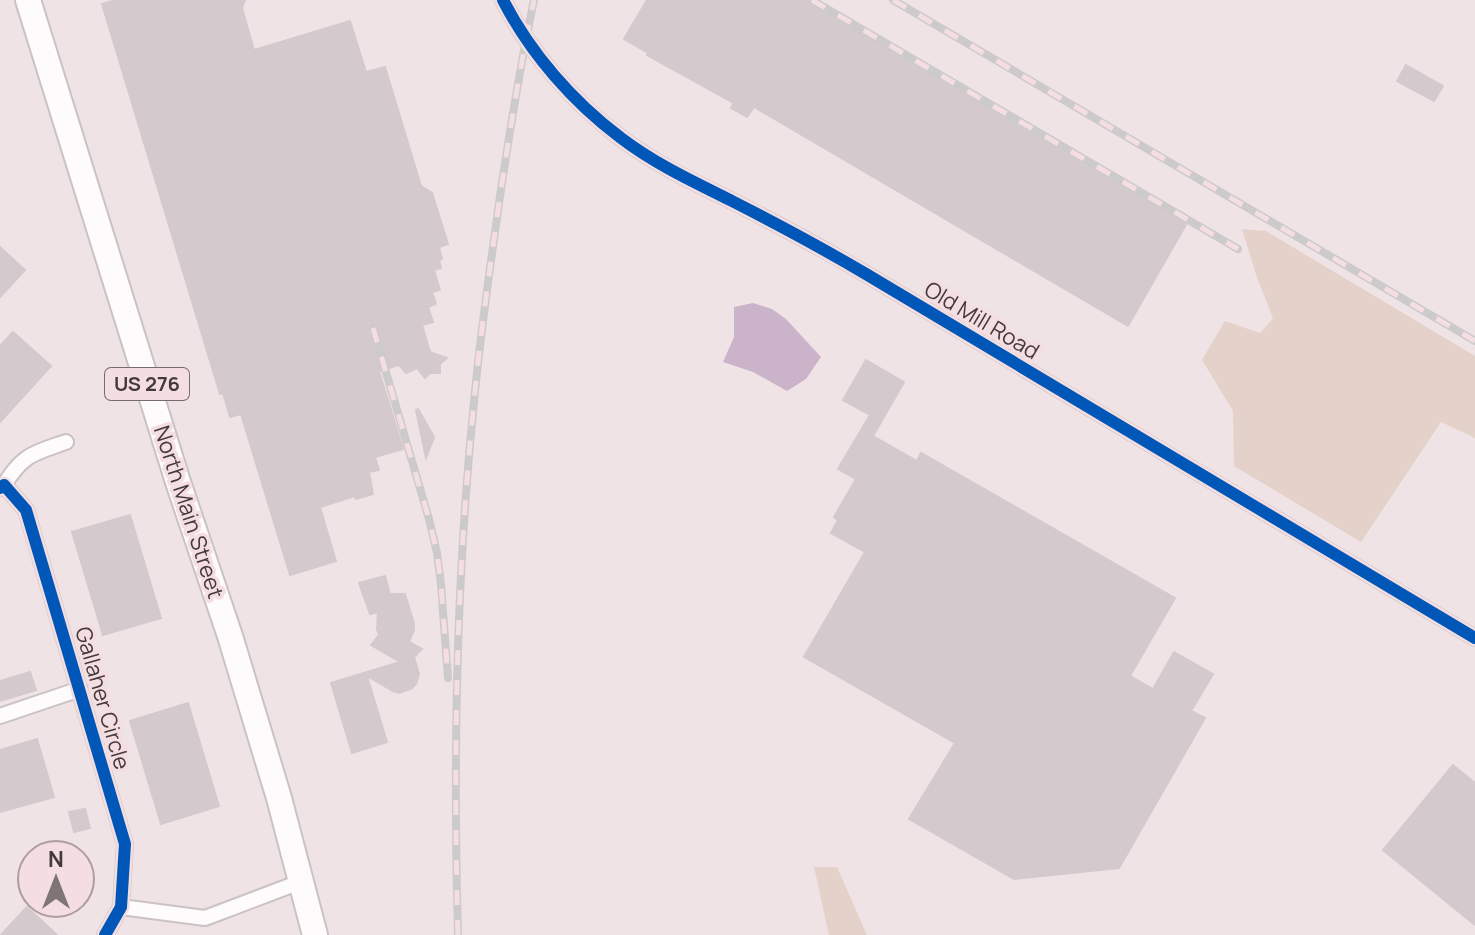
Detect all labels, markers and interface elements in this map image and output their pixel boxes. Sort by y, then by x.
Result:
street label: Old Mill Road [919,274,1045,366]
road number: US 276 [105,368,189,400]
street label: North Main Street [147,422,231,603]
street label: Gallaher Circle [68,623,138,773]
north arrow [16,839,96,919]
text: N [48,844,64,874]

